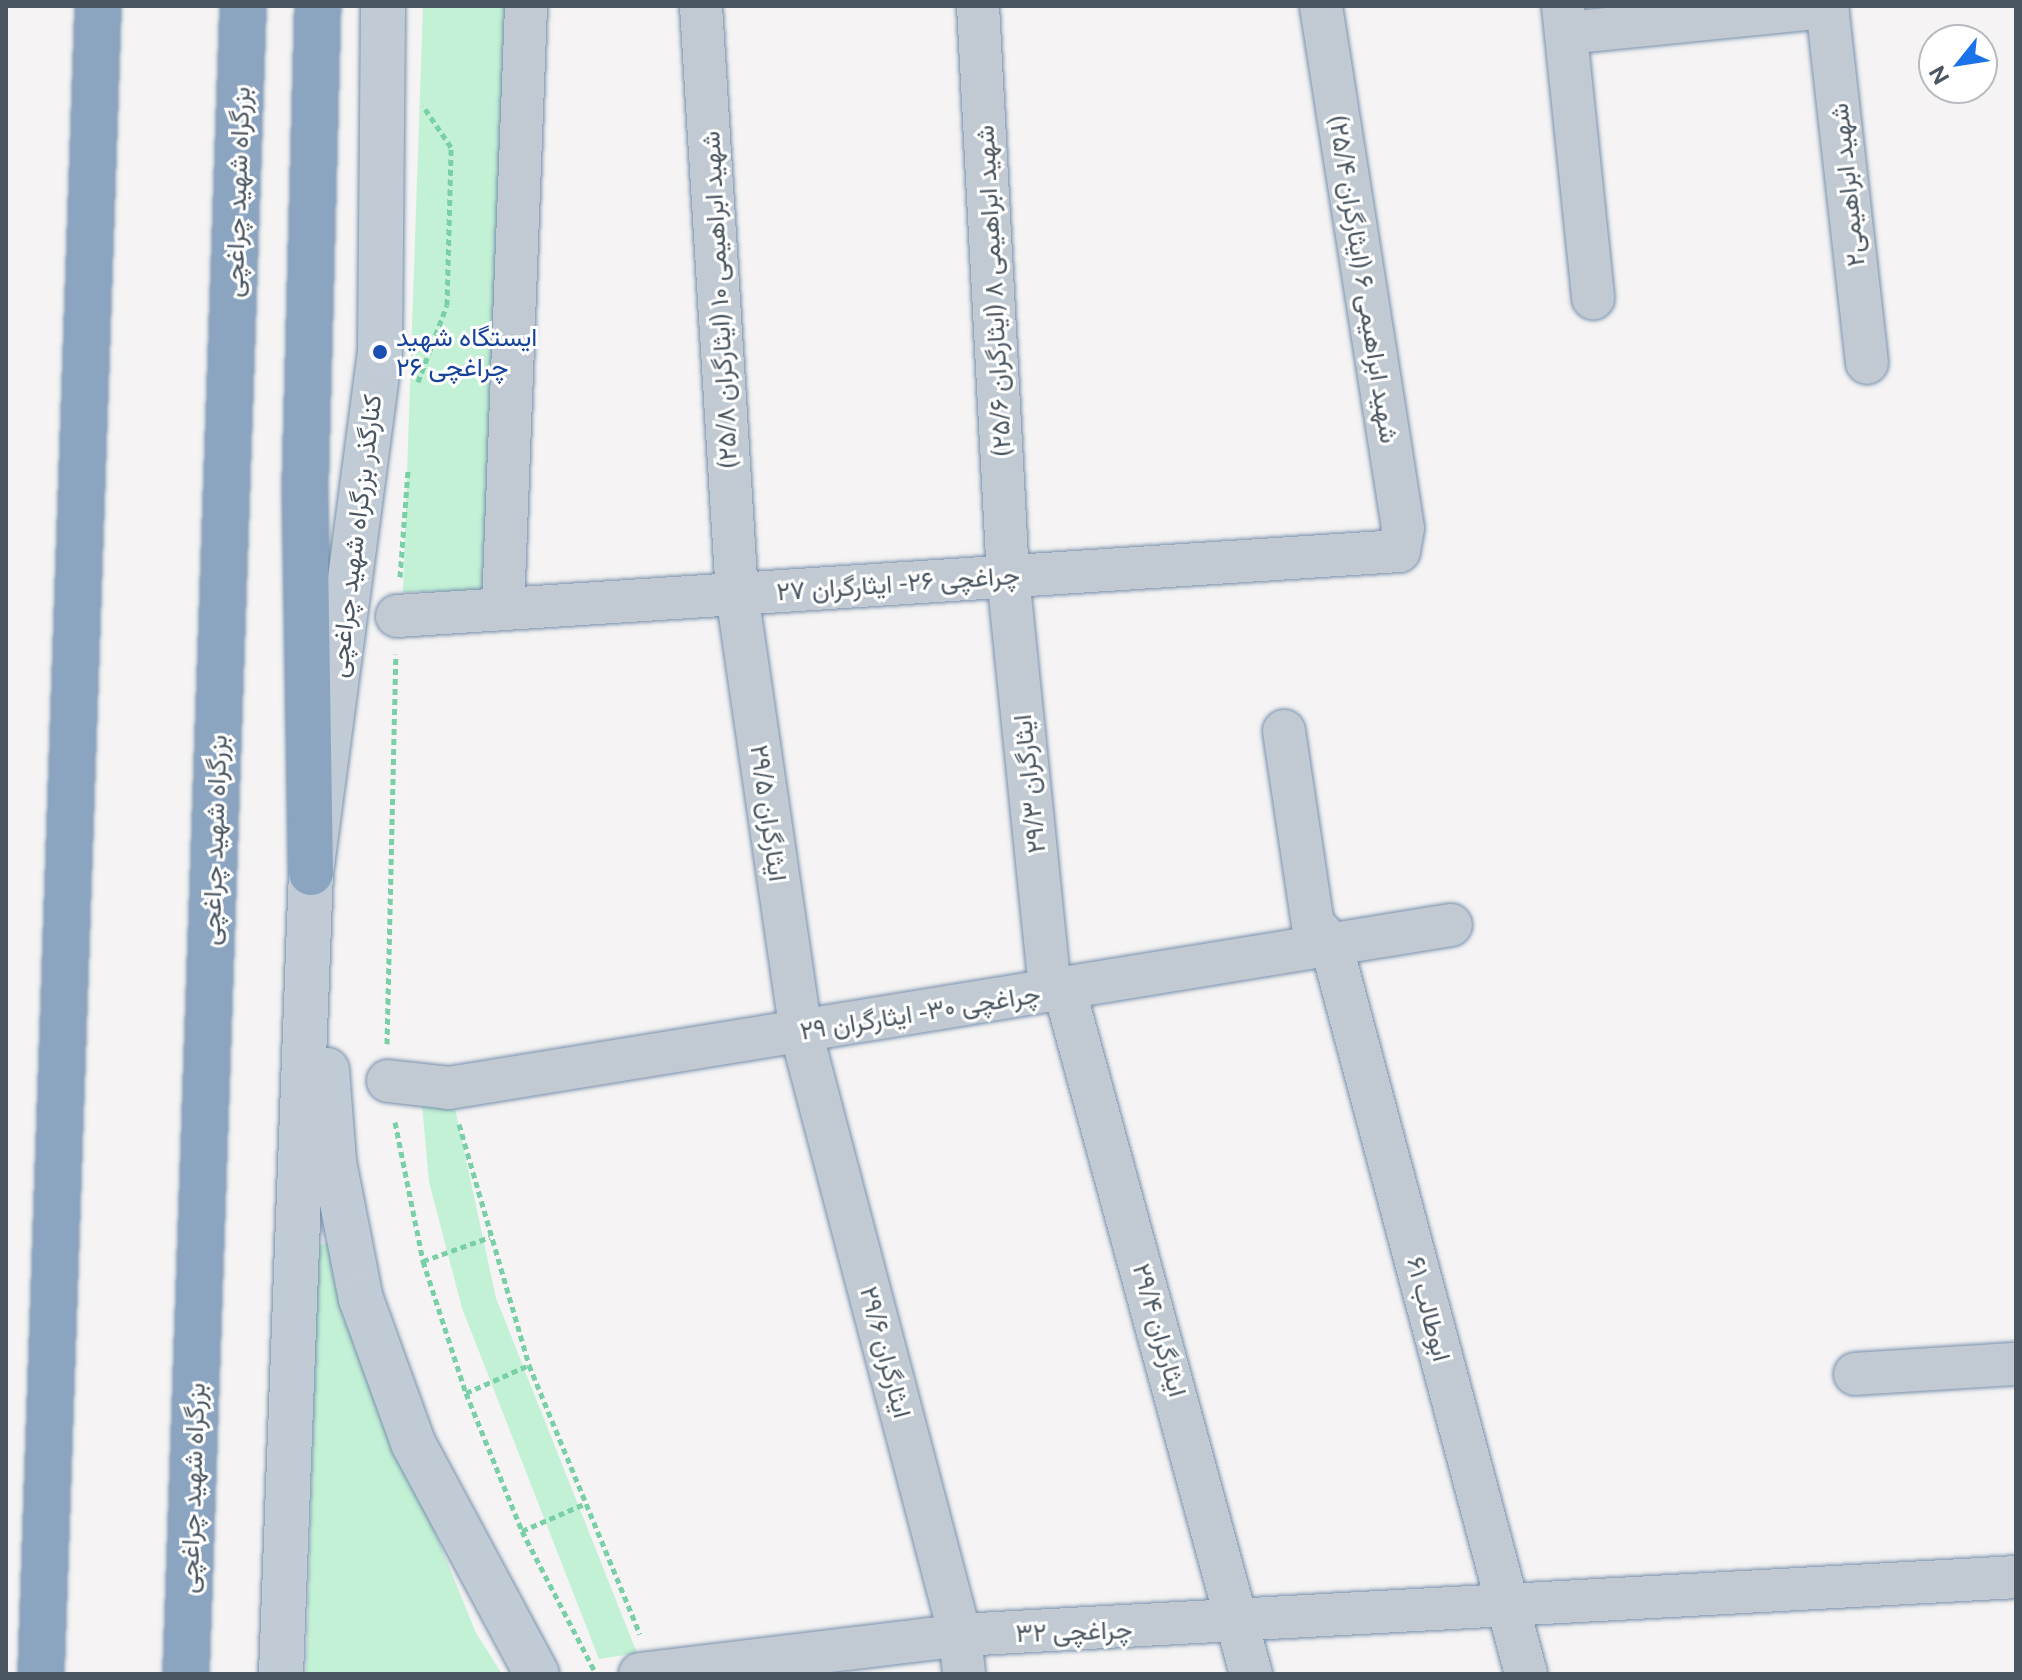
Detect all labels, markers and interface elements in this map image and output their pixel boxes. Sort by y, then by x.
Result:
north arrow [1918,24,1998,104]
text: N [1923,61,1955,89]
street label: بزرگراه شهید چراغچی [218,86,256,298]
street label: شهید ابراهیمی۲ [1823,102,1871,268]
street label: شهید ابراهیمی ۶ (ایثارگران ۲۵/۴) [1323,113,1405,445]
street label: شهید ابراهیمی ۸ (ایثارگران ۲۵/۶) [969,124,1017,458]
street label: شهید ابراهیمی ۱۰ (ایثارگران ۲۵/۸) [695,130,743,470]
place label: ایستگاه شهید چراغچی ۲۶ [396,321,537,382]
marker: ایستگاه شهید چراغچی ۲۶ [371,343,389,361]
street label: کنارگذر بزرگراه شهید چراغچی [322,393,388,679]
street label: چراغچی ۲۶ - ایثارگران ۲۷ [772,559,1024,607]
street label: ایثارگران ۲۹/۳ [1006,713,1052,855]
street label: بزرگراه شهید چراغچی [195,734,233,946]
street label: ایثارگران ۲۹/۵ [744,743,794,883]
street label: چراغچی ۳۰ - ایثارگران ۲۹ [794,977,1046,1047]
street label: ابوطالب ۶۱ [1400,1253,1458,1365]
street label: ایثارگران ۲۹/۴ [1126,1260,1194,1400]
street label: ایثارگران ۲۹/۶ [853,1283,919,1421]
street label: بزرگراه شهید چراغچی [173,1382,211,1594]
street label: چراغچی ۳۲ [1015,1613,1133,1649]

